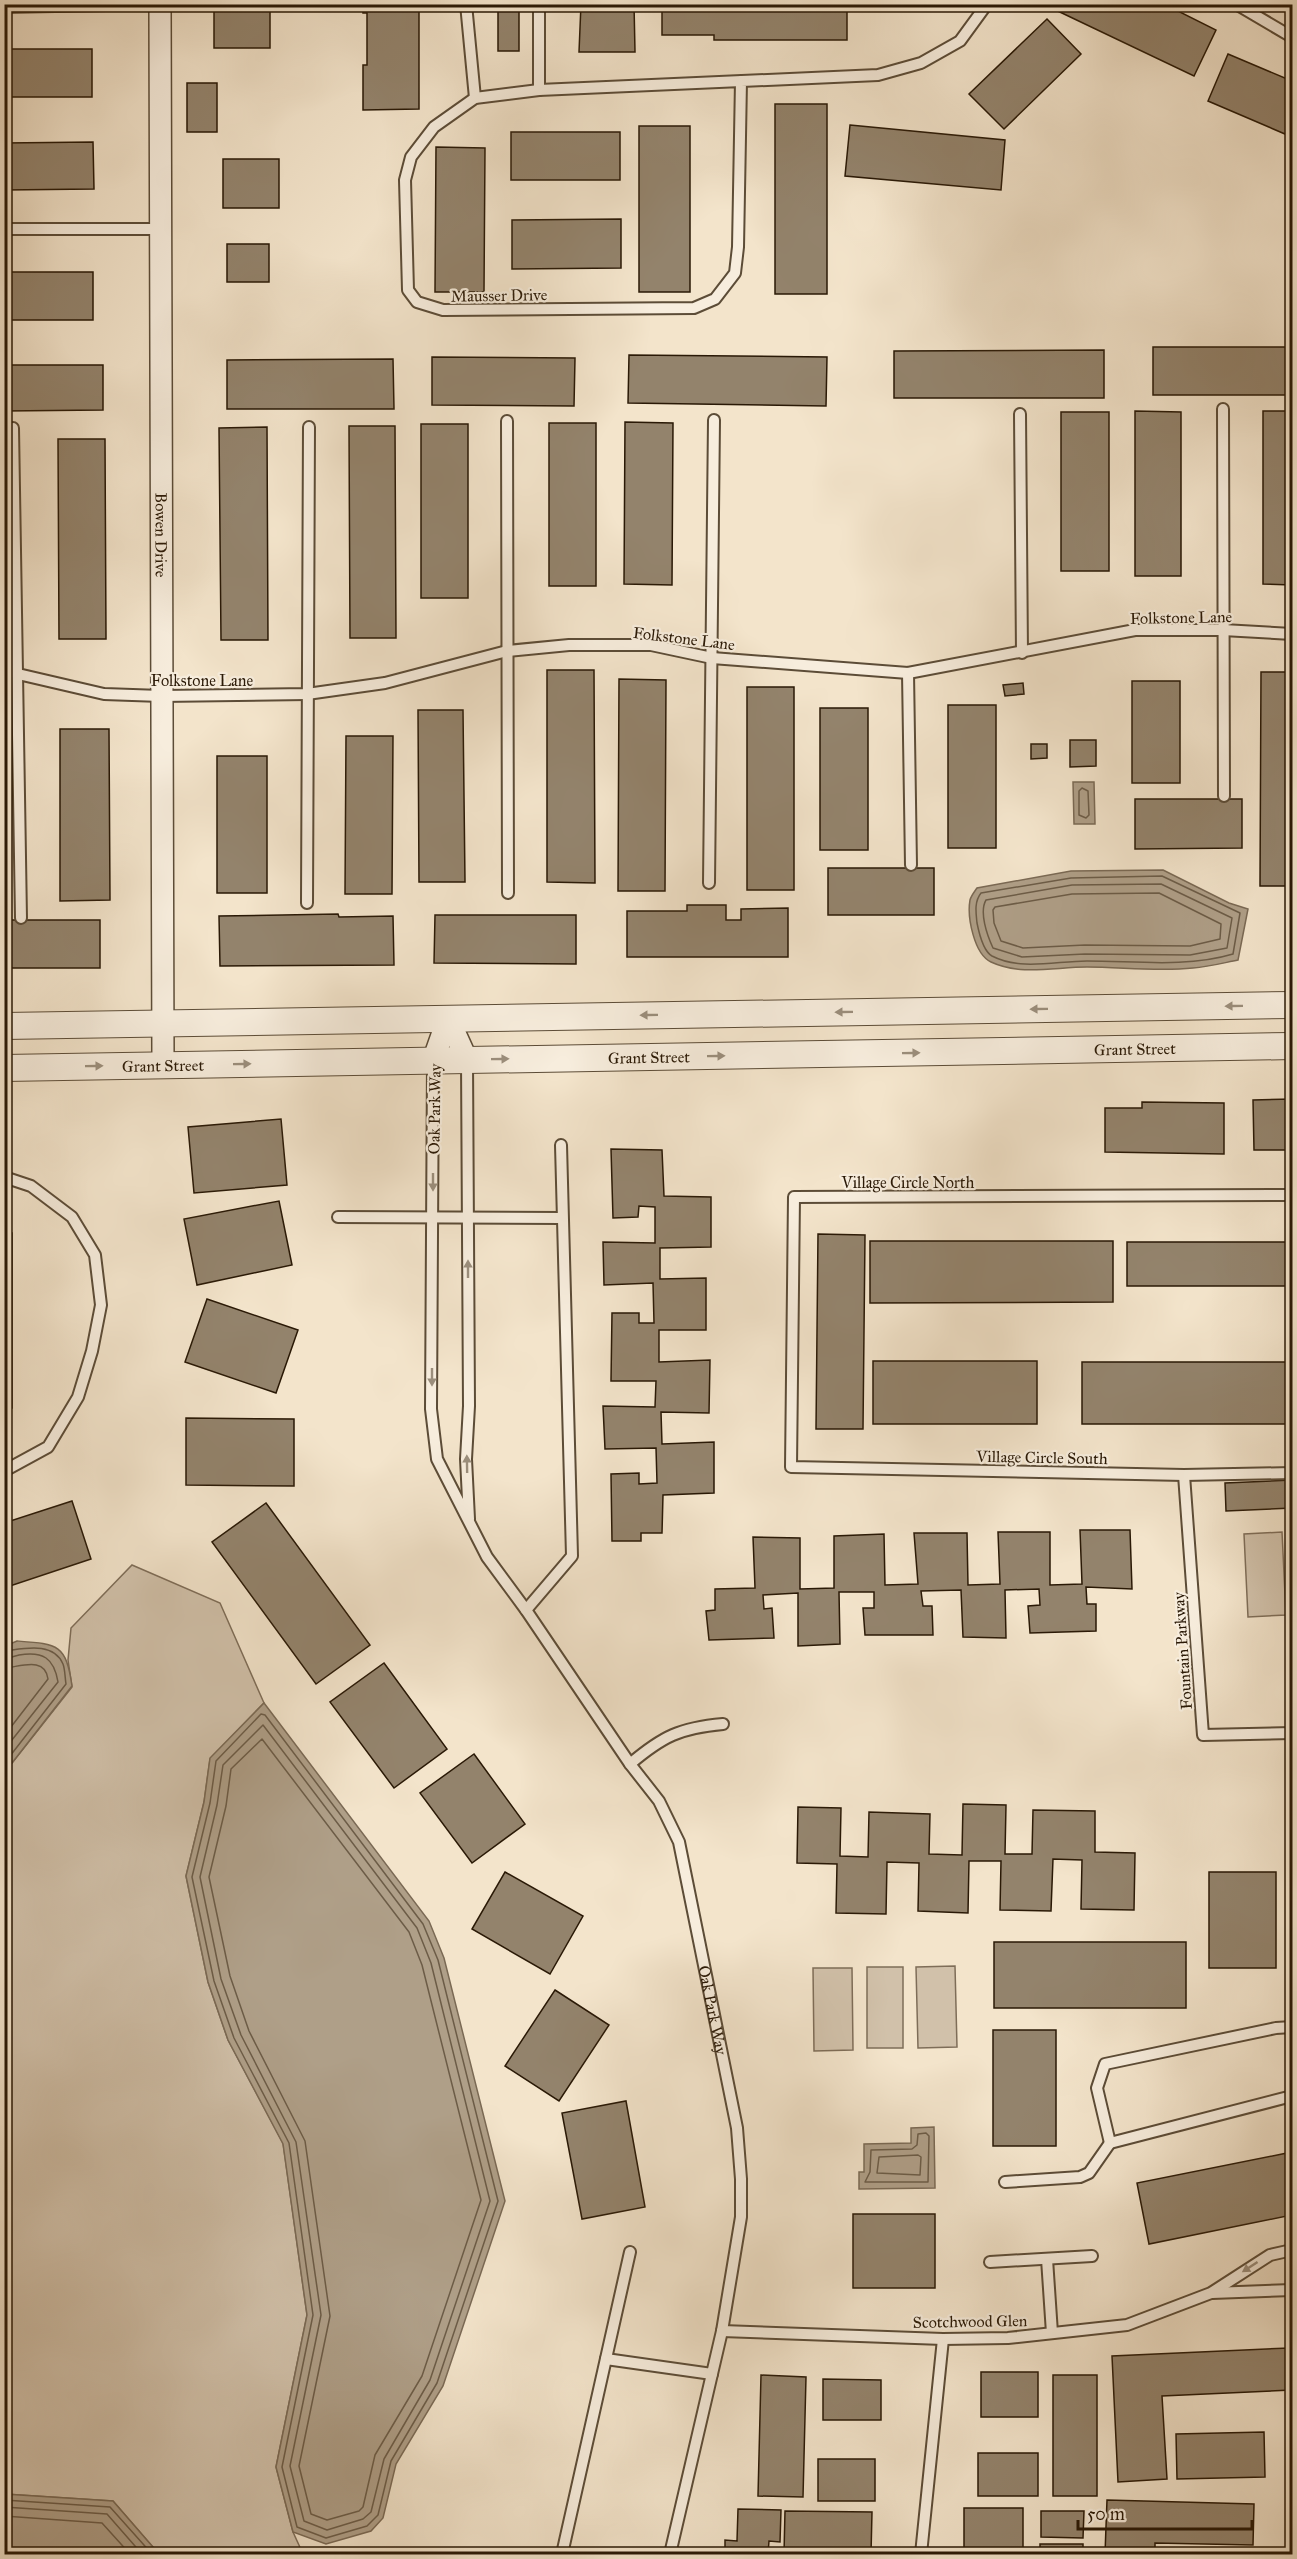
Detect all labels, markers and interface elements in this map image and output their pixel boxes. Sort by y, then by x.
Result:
street label: Mausser Drive [451,285,548,306]
street label: Bowen Drive [151,493,171,578]
street label: Folkstone Lane [1130,607,1233,628]
street label: Folkstone Lane [632,623,736,654]
street label: Folkstone Lane [151,671,253,690]
one-way arrow [1225,1001,1244,1010]
one-way arrow [1030,1004,1049,1014]
one-way arrow [835,1007,854,1017]
one-way arrow [640,1010,659,1020]
street label: Grant Street [1094,1039,1176,1059]
street label: Grant Street [608,1047,690,1068]
one-way arrow [901,1048,920,1057]
one-way arrow [706,1051,725,1061]
one-way arrow [490,1055,509,1064]
street label: Grant Street [122,1056,204,1076]
one-way arrow [232,1059,251,1068]
one-way arrow [85,1061,104,1071]
street label: Oak Park Way [424,1063,445,1155]
one-way arrow [428,1173,438,1192]
street label: Village Circle North [841,1173,975,1193]
one-way arrow [463,1259,473,1278]
one-way arrow [427,1368,436,1387]
street label: Village Circle South [975,1447,1108,1469]
one-way arrow [462,1454,472,1473]
street label: Fountain Parkway [1169,1591,1196,1710]
street label: Oak Park Way [694,1964,731,2057]
one-way arrow [1242,2262,1259,2273]
street label: Scotchwood Glen [912,2311,1028,2332]
scale bar [1078,2493,1252,2531]
text: 50 m [1087,2503,1125,2525]

